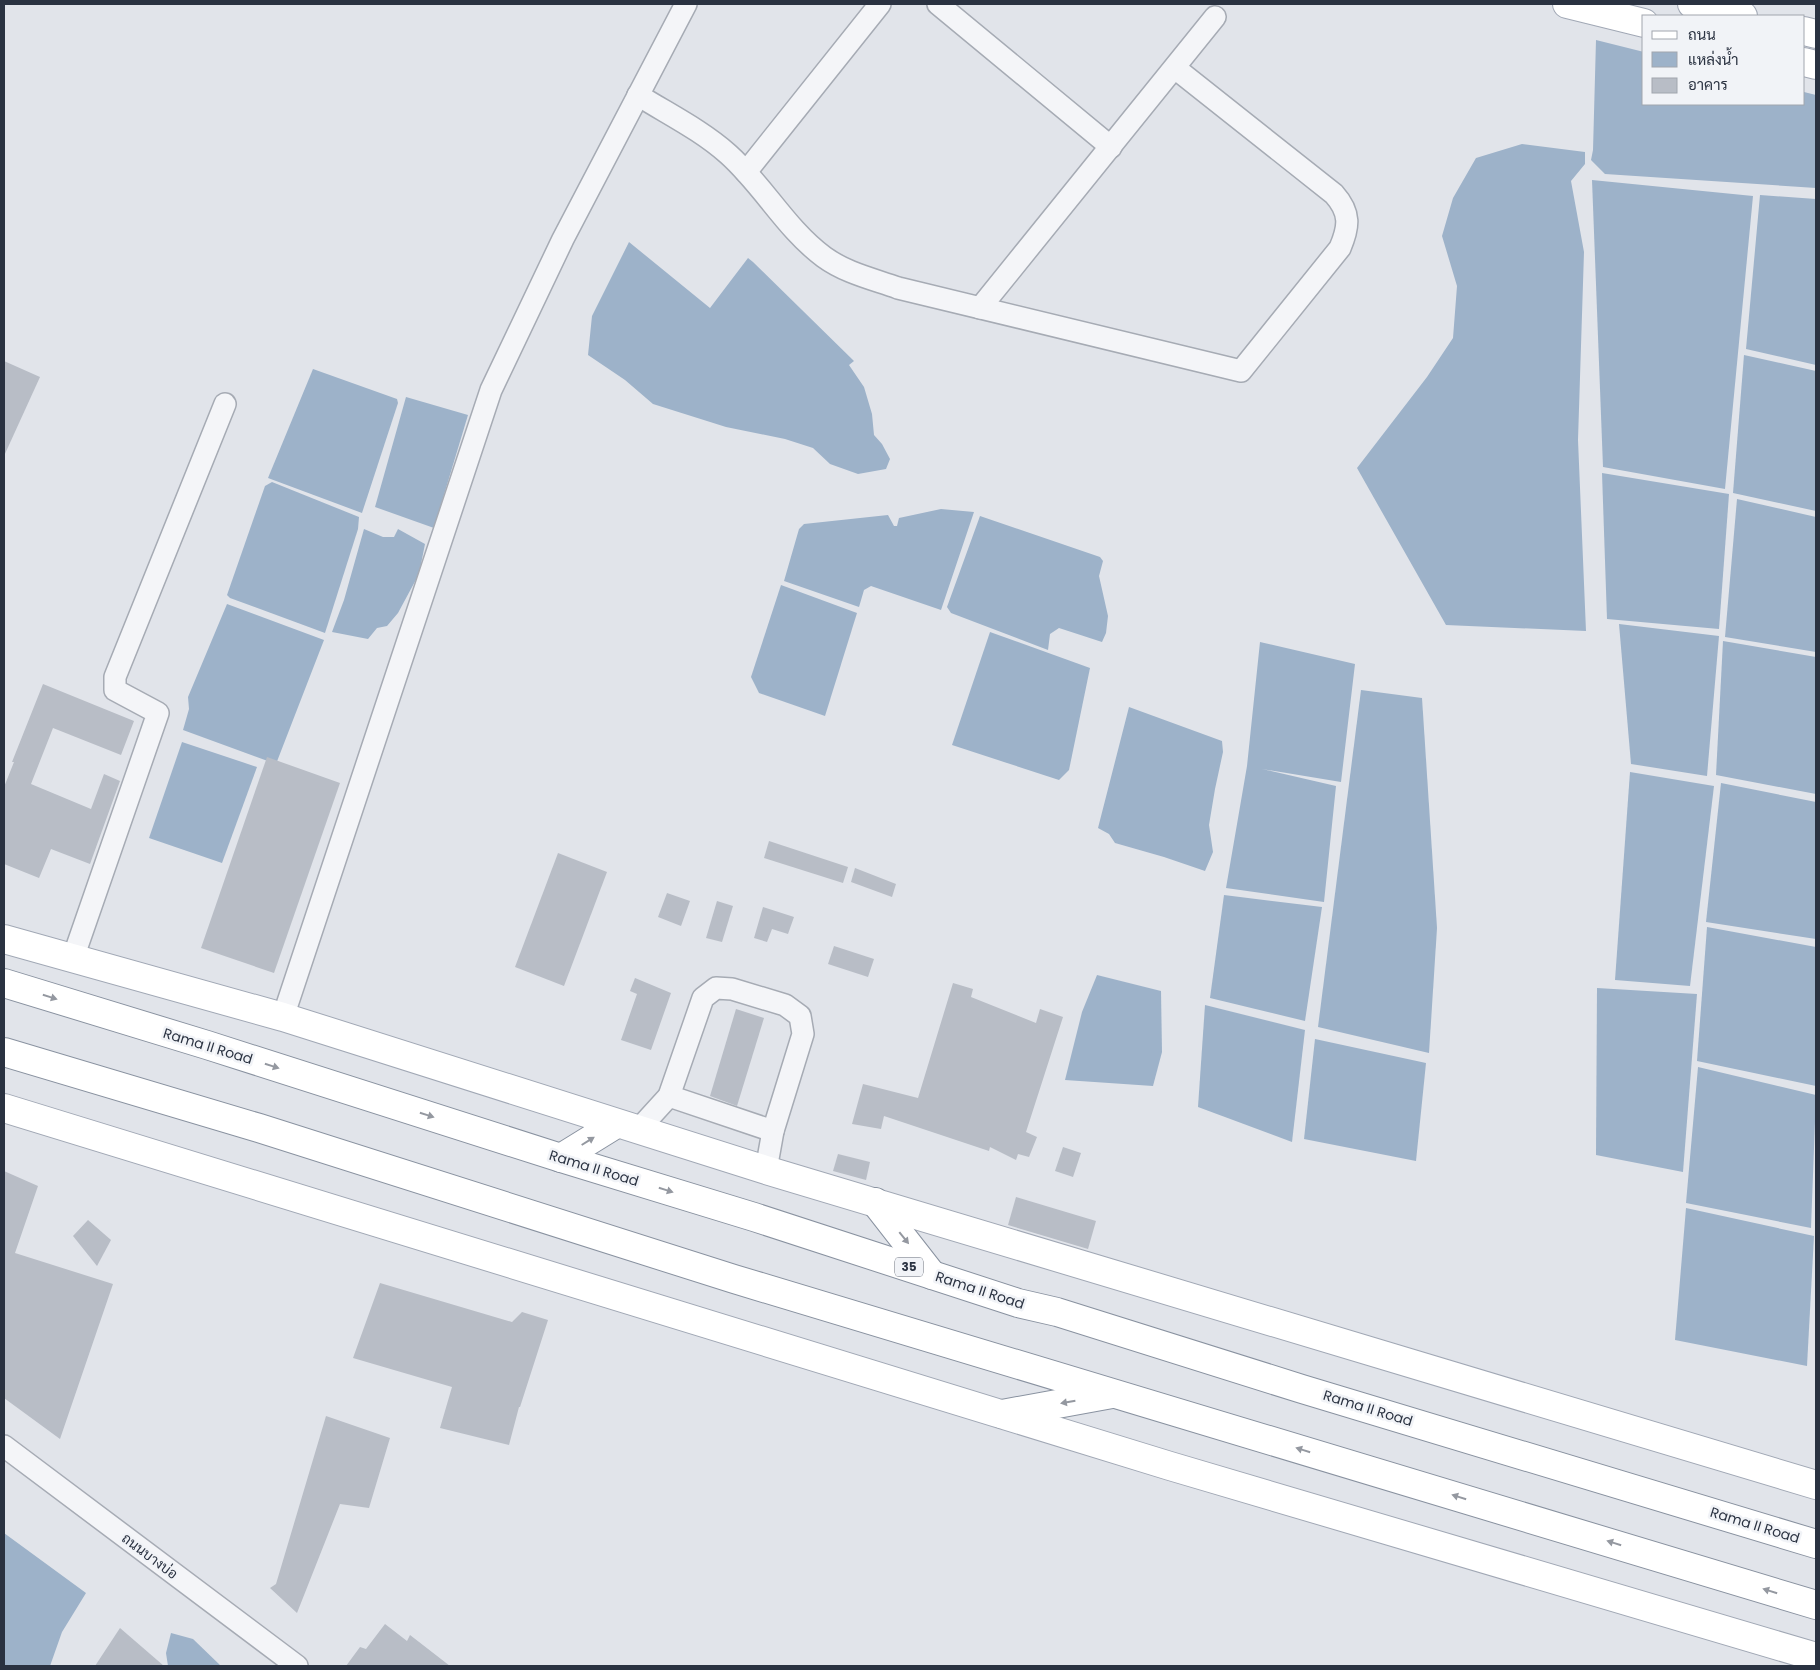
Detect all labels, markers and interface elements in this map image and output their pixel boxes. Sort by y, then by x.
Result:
legend [1642,15,1805,105]
text: ถนน [1688,24,1716,45]
text: แหล่งน้ำ [1688,47,1739,70]
text: อาคาร [1688,74,1728,95]
one-way arrow [43,994,58,1001]
street label: Rama II Road [161,1023,255,1069]
one-way arrow [265,1063,280,1070]
one-way arrow [420,1112,435,1120]
one-way arrow [582,1136,595,1145]
street label: Rama II Road [547,1145,641,1191]
one-way arrow [658,1186,673,1194]
one-way arrow [898,1232,909,1245]
road number: 35 [895,1258,923,1276]
street label: Rama II Road [933,1266,1027,1314]
street label: Rama II Road [1321,1385,1415,1431]
one-way arrow [1059,1399,1075,1407]
one-way arrow [1295,1446,1310,1454]
one-way arrow [1451,1492,1466,1500]
street label: Rama II Road [1708,1502,1802,1548]
street label: ถนนบางบ่อ [118,1528,182,1584]
one-way arrow [1607,1539,1622,1547]
one-way arrow [1762,1586,1777,1594]

